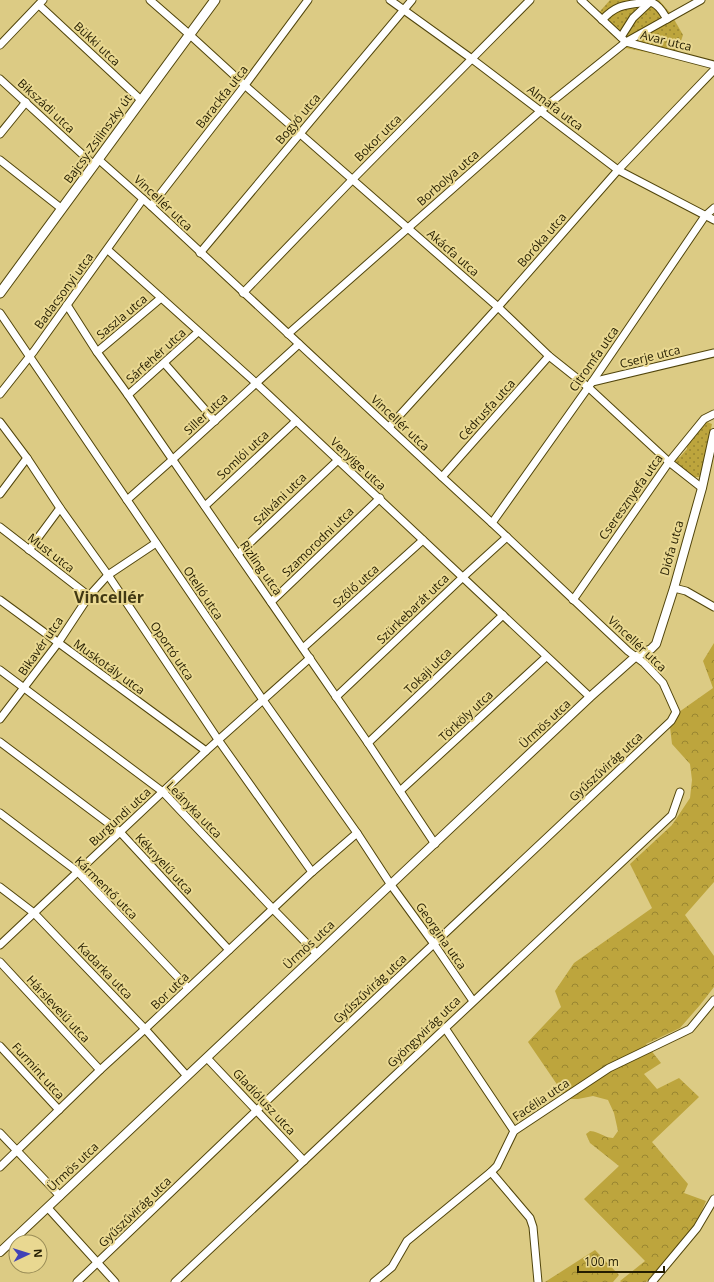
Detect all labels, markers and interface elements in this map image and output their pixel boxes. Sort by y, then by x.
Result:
street label: Bükki utca [70,18,124,70]
street label: Avar utca [639,26,694,55]
street label: Barackfa utca [192,62,252,132]
street label: Bikszádi utca [14,75,79,137]
street label: Almafa utca [524,81,587,134]
street label: Bogyó utca [271,90,324,148]
street label: Bajcsy-Zsilinszky út [59,91,136,187]
street label: Bokor utca [350,110,405,165]
street label: Borbolya utca [413,146,482,209]
street label: Vincellér utca [130,171,197,234]
street label: Boróka utca [513,209,570,271]
street label: Akácfa utca [424,225,483,280]
street label: Badacsonyi utca [30,249,97,332]
street label: Saszla utca [93,290,151,343]
street label: Citromfa utca [565,323,622,395]
street label: Sárfehér utca [122,324,189,387]
street label: Cserje utca [618,341,682,372]
street label: Cédrusfa utca [454,375,519,444]
street label: Siller utca [180,389,231,438]
street label: Vincellér utca [367,391,434,454]
street label: Somlói utca [213,426,272,483]
street label: Venyige utca [327,433,390,494]
street label: Cseresznyefa utca [595,450,667,543]
street label: Szilváni utca [249,469,310,529]
street label: Szamorodni utca [278,503,357,580]
street label: Diófa utca [656,518,688,578]
street label: Must utca [24,529,78,576]
street label: Rizling utca [236,537,286,598]
street label: Szőlő utca [329,560,382,611]
street label: Otelló utca [179,563,227,623]
street label: Szürkebarát utca [373,570,453,648]
district label: Vincellér [74,586,144,608]
street label: Vincellér utca [604,612,671,675]
street label: Bikavér utca [14,613,67,679]
street label: Oportó utca [147,618,198,683]
street label: Muskotály utca [70,635,148,698]
street label: Tokaji utca [400,644,455,698]
street label: Törköly utca [435,686,496,745]
street label: Ürmös utca [515,695,574,752]
street label: Gyűszűvirág utca [565,728,646,805]
street label: Leányka utca [163,777,226,842]
street label: Burgundi utca [85,784,154,850]
street label: Kéknyelű utca [132,829,197,898]
street label: Kármentő utca [71,852,142,923]
street label: Georgina utca [412,899,471,973]
street label: Ürmös utca [279,916,338,973]
street label: Kadarka utca [74,938,137,1003]
street label: Gyűszűvirág utca [329,950,410,1027]
street label: Bor utca [147,968,192,1013]
street label: Hárslevelű utca [23,971,94,1046]
street label: Gyöngyvirág utca [383,992,464,1071]
street label: Furmint utca [8,1038,69,1103]
street label: Gladiólusz utca [229,1065,300,1139]
street label: Facélia utca [509,1074,573,1125]
street label: Ürmös utca [43,1138,102,1195]
street label: Gyűszűvirág utca [95,1172,175,1251]
north arrow [8,1234,48,1274]
text: N [31,1248,46,1258]
scale bar [578,1248,664,1274]
text: 100 m [584,1253,619,1270]

